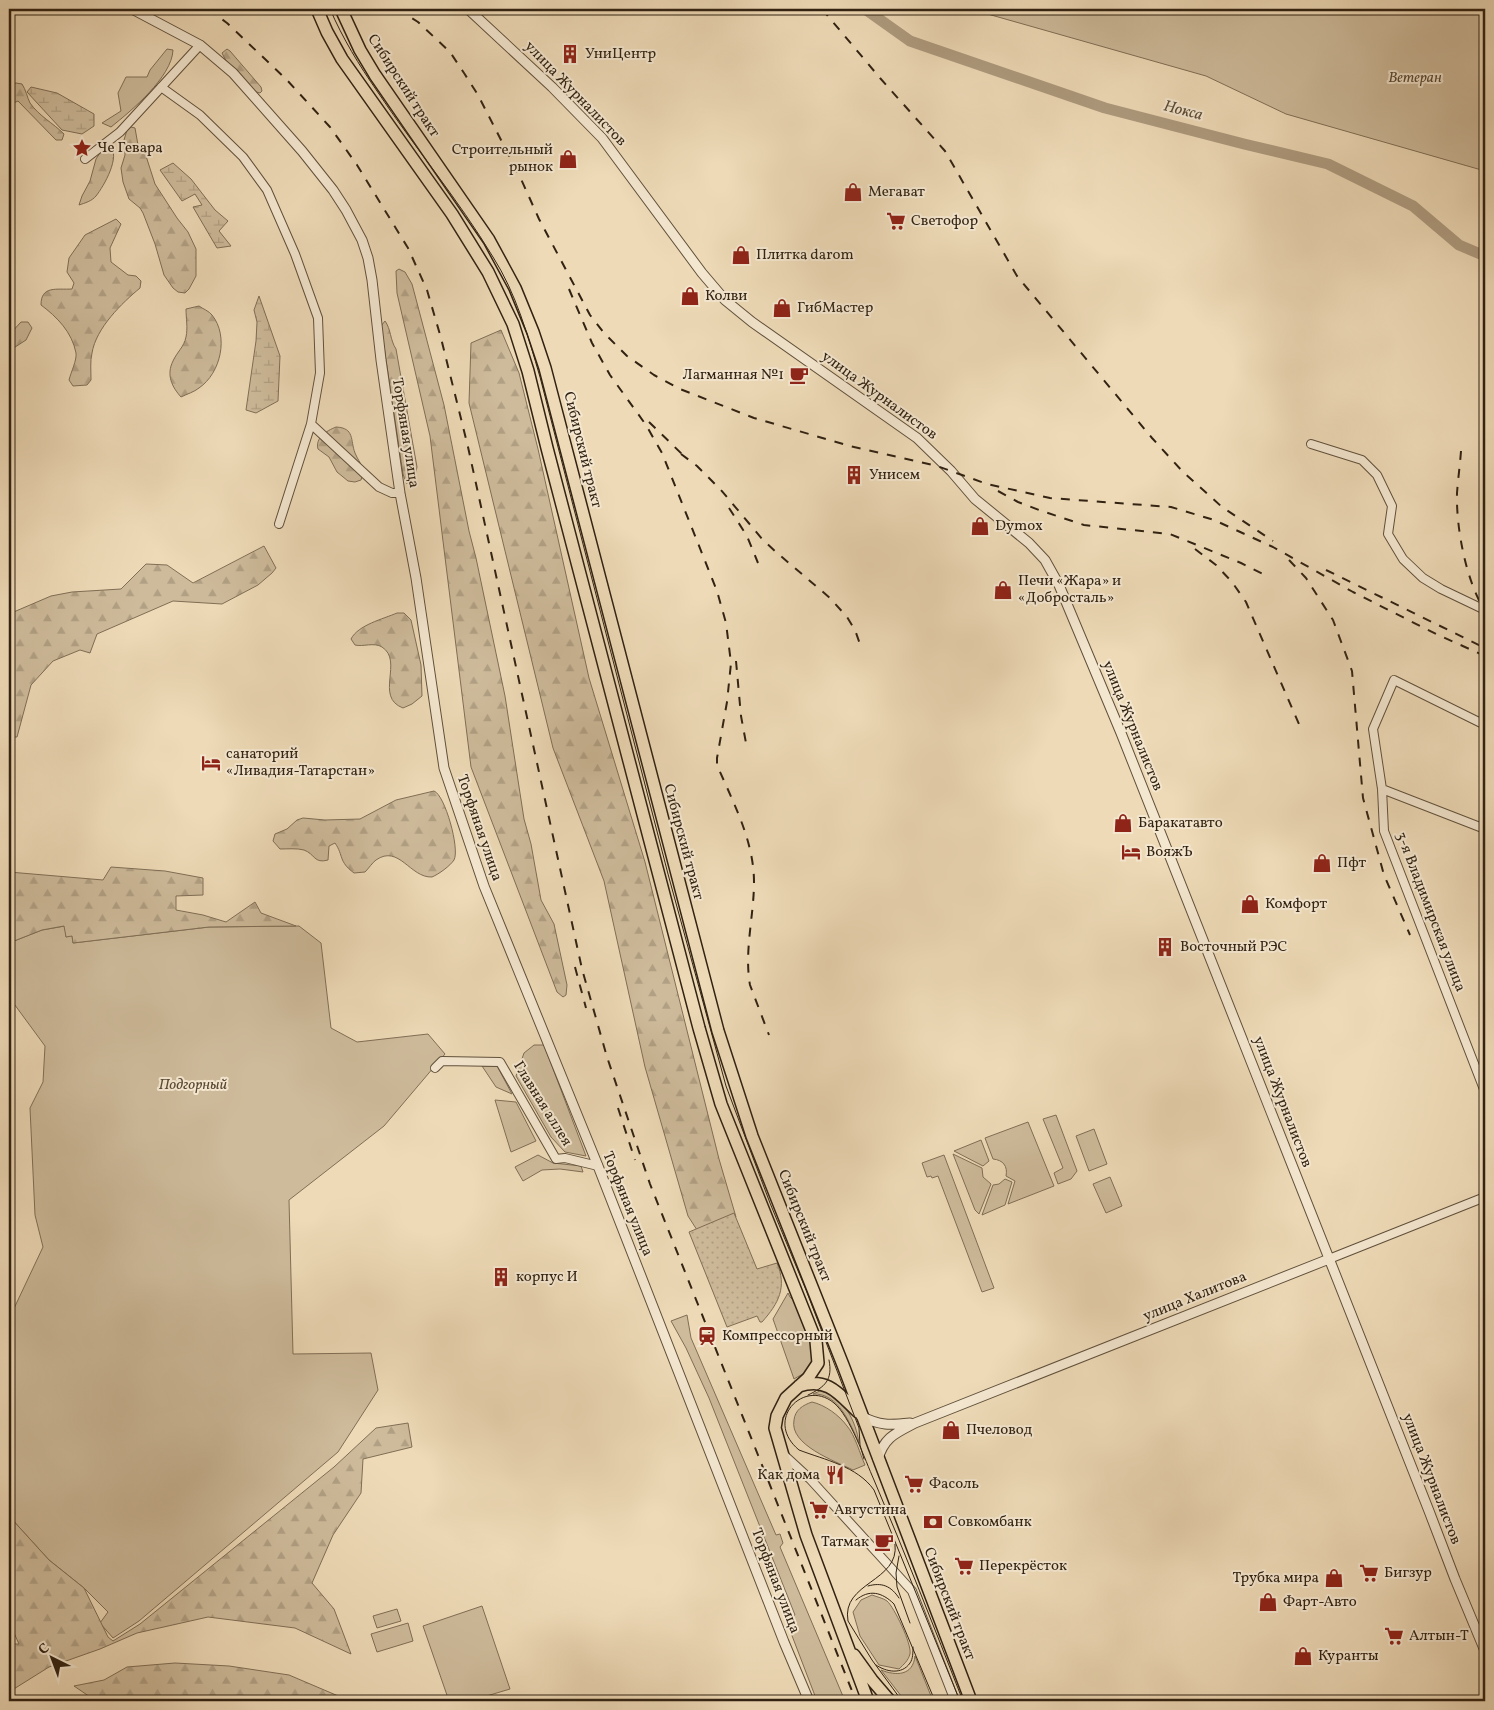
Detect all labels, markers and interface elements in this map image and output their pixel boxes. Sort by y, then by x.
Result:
street label: Сибирский тракт [362,30,445,142]
street label: улица Журналистов [519,37,631,151]
building icon: УниЦентр [559,43,581,65]
place label: УниЦентр [585,44,656,65]
park label: Ветеран [1388,68,1442,89]
water label: Нокса [1161,95,1205,127]
place icon: Че Гевара [71,137,93,159]
place label: Че Гевара [97,138,163,159]
place label: Строительный рынок [452,140,553,178]
shop icon: Строительный рынок [557,148,579,170]
shop icon: Мегават [842,181,864,203]
place label: Мегават [868,182,925,203]
supermarket icon: Светофор [885,210,907,232]
place label: Светофор [911,211,978,232]
shop icon: Плитка darom [730,244,752,266]
place label: Плитка darom [756,245,854,266]
shop icon: Колви [679,285,701,307]
place label: Колви [705,286,747,307]
shop icon: ГибМастер [771,297,793,319]
place label: ГибМастер [797,298,873,319]
street label: улица Журналистов [817,347,941,445]
cafe icon: Лагманная №1 [788,364,810,386]
place label: Лагманная №1 [683,365,784,386]
street label: Торфяная улица [386,376,424,490]
street label: Сибирский тракт [557,390,607,511]
building icon: Унисем [843,464,865,486]
place label: Унисем [869,465,920,486]
shop icon: Dymox [969,515,991,537]
place label: Dymox [995,516,1043,537]
place label: Печи «Жара» и «Добросталь» [1018,571,1121,609]
shop icon: Печи «Жара» и «Добросталь» [992,579,1014,601]
street label: улица Журналистов [1096,658,1168,794]
place label: санаторий «Ливадия-Татарстан» [226,744,375,782]
hotel icon: санаторий «Ливадия-Татарстан» [200,752,222,774]
street label: Торфяная улица [451,772,507,884]
street label: Сибирский тракт [657,782,709,903]
shop icon: Баракатавто [1112,812,1134,834]
place label: Баракатавто [1138,813,1223,834]
street label: 3-я Владимирская улица [1390,829,1470,995]
hotel icon: ВояжЪ [1120,841,1142,863]
place label: ВояжЪ [1146,842,1193,863]
shop icon: Пфт [1311,852,1333,874]
place label: Пфт [1337,853,1366,874]
shop icon: Комфорт [1239,893,1261,915]
place label: Комфорт [1265,894,1328,915]
building icon: Восточный РЭС [1154,936,1176,958]
place label: Восточный РЭС [1180,937,1287,958]
street label: улица Журналистов [1247,1033,1317,1171]
street label: Главная аллея [507,1057,577,1151]
park label: Подгорный [159,1075,228,1096]
street label: Торфяная улица [596,1148,658,1260]
street label: Сибирский тракт [772,1167,836,1286]
building icon: корпус И [490,1266,512,1288]
place label: корпус И [516,1267,578,1288]
street label: улица Халитова [1140,1267,1250,1327]
station icon: Компрессорный [696,1325,718,1347]
place label: Компрессорный [722,1326,833,1347]
street label: улица Журналистов [1396,1410,1466,1548]
shop icon: Пчеловод [940,1419,962,1441]
place label: Пчеловод [966,1420,1033,1441]
restaurant icon: Как дома [824,1464,846,1486]
place label: Как дома [757,1465,820,1486]
supermarket icon: Фасоль [903,1473,925,1495]
place label: Фасоль [929,1474,979,1495]
supermarket icon: Августина [808,1499,830,1521]
place label: Августина [834,1500,907,1521]
bank icon: Совкомбанк [922,1511,944,1533]
place label: Совкомбанк [948,1512,1032,1533]
street label: Торфяная улица [745,1525,805,1637]
cafe icon: Татмак [873,1531,895,1553]
place label: Татмак [821,1532,869,1553]
street label: Сибирский тракт [918,1545,980,1664]
supermarket icon: Перекрёсток [953,1555,975,1577]
place label: Перекрёсток [979,1556,1067,1577]
supermarket icon: Бигзур [1358,1562,1380,1584]
place label: Бигзур [1384,1563,1432,1584]
shop icon: Трубка мира [1323,1567,1345,1589]
place label: Трубка мира [1232,1568,1319,1589]
shop icon: Фарт-Авто [1257,1591,1279,1613]
place label: Фарт-Авто [1283,1592,1357,1613]
supermarket icon: Алтын-Т [1383,1625,1405,1647]
place label: Алтын-Т [1409,1626,1469,1647]
north arrow [28,1632,78,1682]
text: С [35,1639,54,1660]
shop icon: Куранты [1292,1645,1314,1667]
place label: Куранты [1318,1646,1379,1667]

